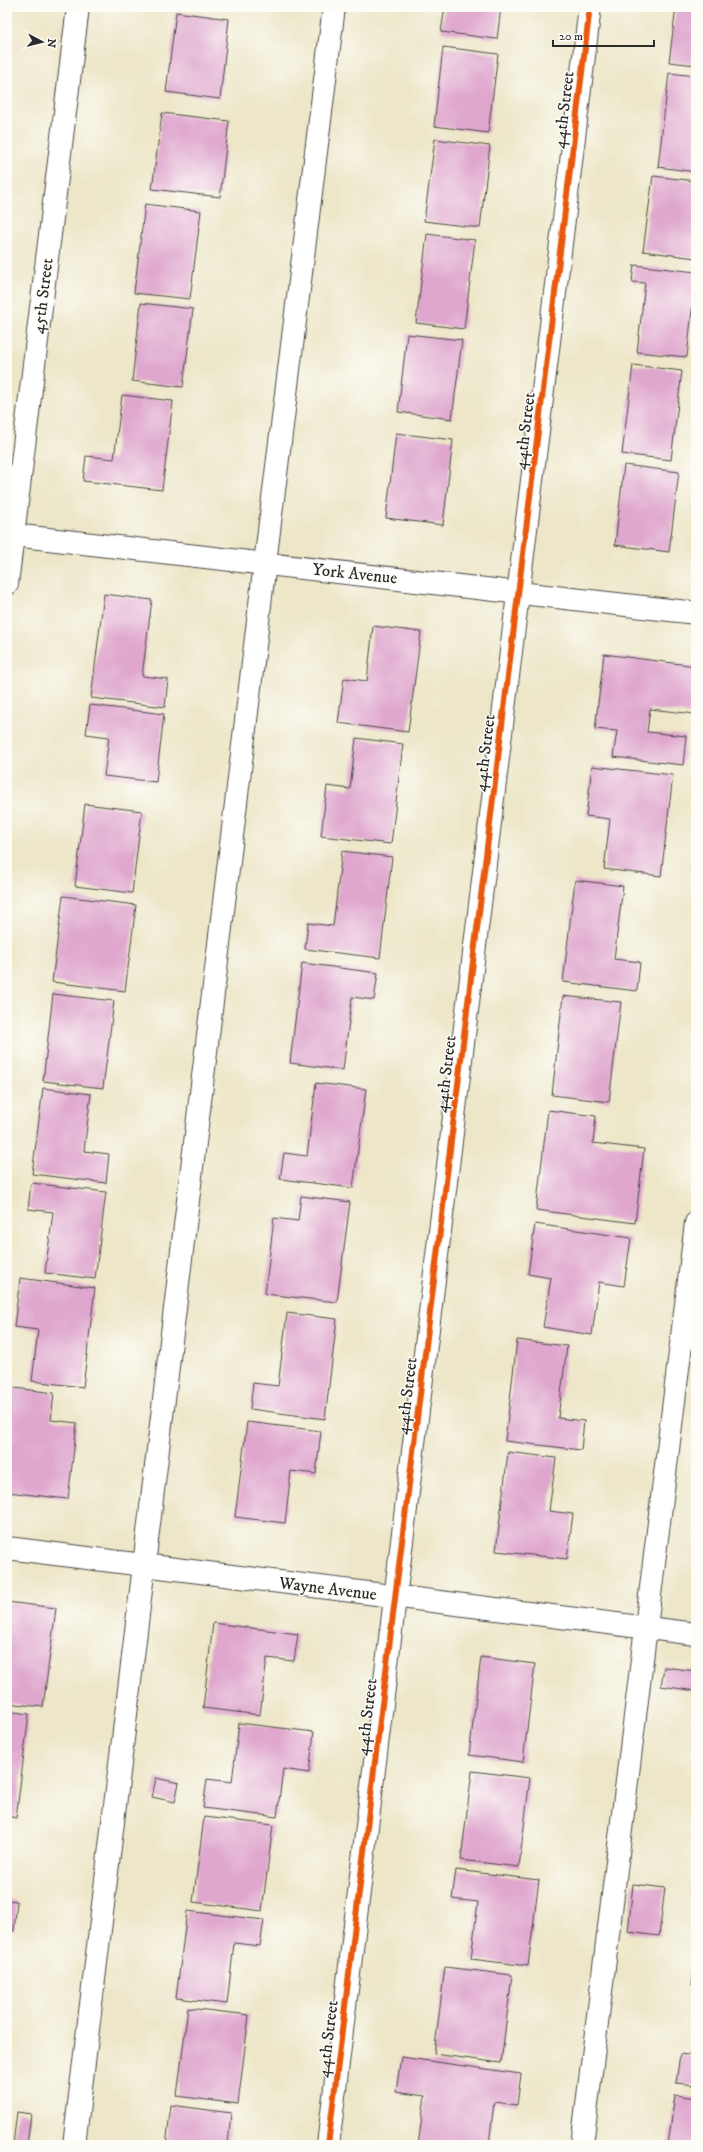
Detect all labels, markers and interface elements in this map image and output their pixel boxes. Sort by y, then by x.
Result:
north arrow [22,22,62,62]
scale bar [553,22,654,48]
text: 20 m [559,29,583,44]
text: N [43,38,58,48]
street label: 44th Street [548,70,580,150]
street label: 45th Street [27,256,59,335]
street label: 44th Street [509,391,541,471]
street label: York Avenue [311,559,398,589]
street label: 44th Street [469,713,501,793]
street label: 44th Street [430,1034,462,1114]
street label: 44th Street [391,1356,423,1436]
street label: Wayne Avenue [277,1572,378,1606]
street label: 44th Street [351,1677,383,1757]
street label: 44th Street [312,1999,344,2079]

